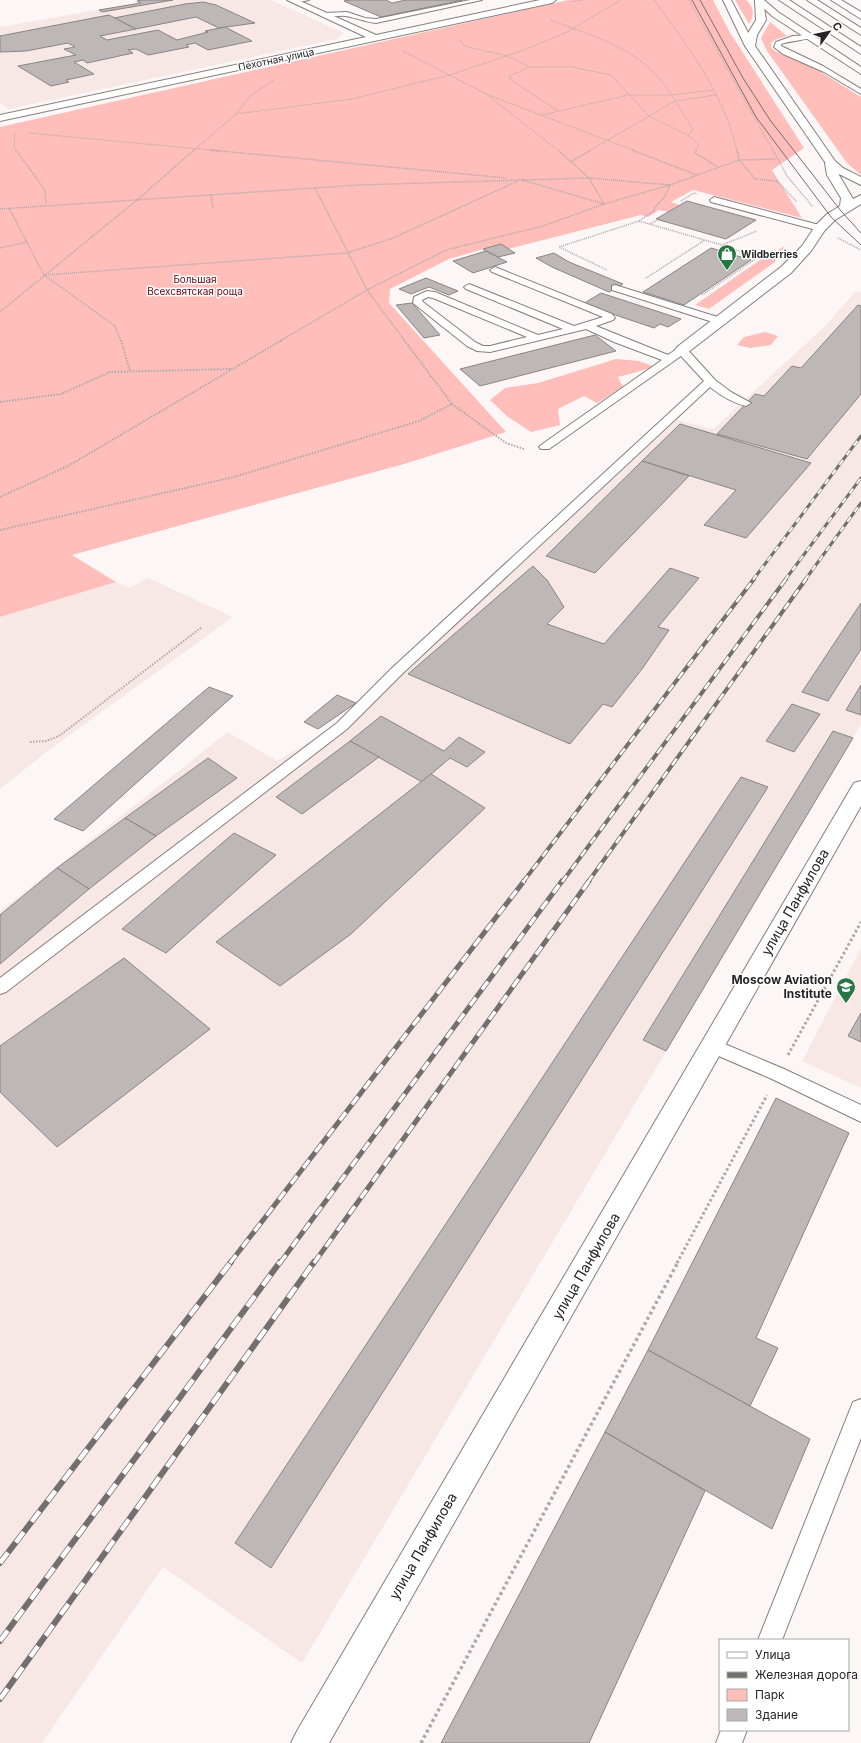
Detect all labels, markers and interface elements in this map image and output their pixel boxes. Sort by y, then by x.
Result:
north arrow [809,12,849,52]
text: С [829,19,845,34]
street label: Пехотная улица [237,45,315,73]
shop icon: Wildberries [716,243,738,271]
place label: Wildberries [741,248,798,260]
park label: Большая Всехсвятская роща [147,273,243,297]
street label: улица Панфилова [757,845,832,958]
place label: Moscow Aviation Institute [731,972,832,1001]
school or university icon: Moscow Aviation Institute [835,976,857,1004]
street label: улица Панфилова [548,1209,623,1322]
street label: улица Панфилова [385,1489,460,1602]
legend [719,1639,849,1731]
text: Улица [755,1647,790,1662]
text: Железная дорога [755,1667,858,1682]
text: Парк [755,1687,785,1702]
text: Здание [755,1707,798,1722]

